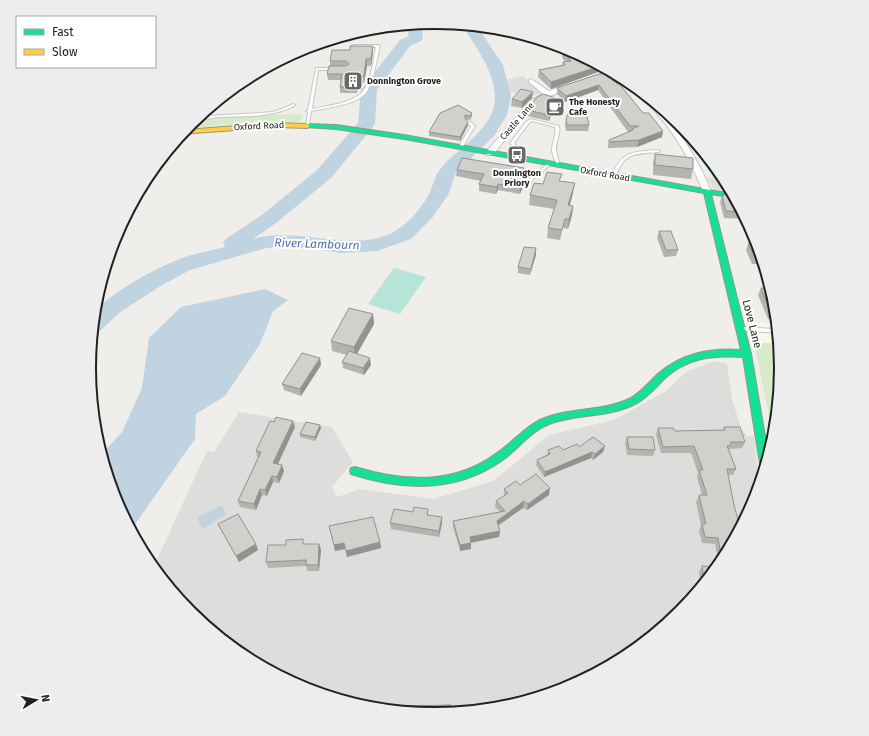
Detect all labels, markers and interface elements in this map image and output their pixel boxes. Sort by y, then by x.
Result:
legend [16,16,156,68]
text: Fast [52,25,74,39]
text: Slow [52,45,78,59]
building icon: Donnington Grove [342,70,364,92]
place label: Donnington Grove [367,76,441,86]
cafe icon: The Honesty Cafe [544,96,566,118]
place label: The Honesty Cafe [569,97,620,117]
street label: Castle Lane [498,100,536,142]
street label: Oxford Road [234,120,284,132]
bus stop icon: Donnington Priory [506,144,528,166]
street label: Oxford Road [579,165,631,183]
place label: Donnington Priory [493,168,541,188]
water label: River Lambourn [274,236,360,252]
street label: Love Lane [740,298,764,350]
north arrow [16,680,56,720]
text: N [38,694,52,703]

